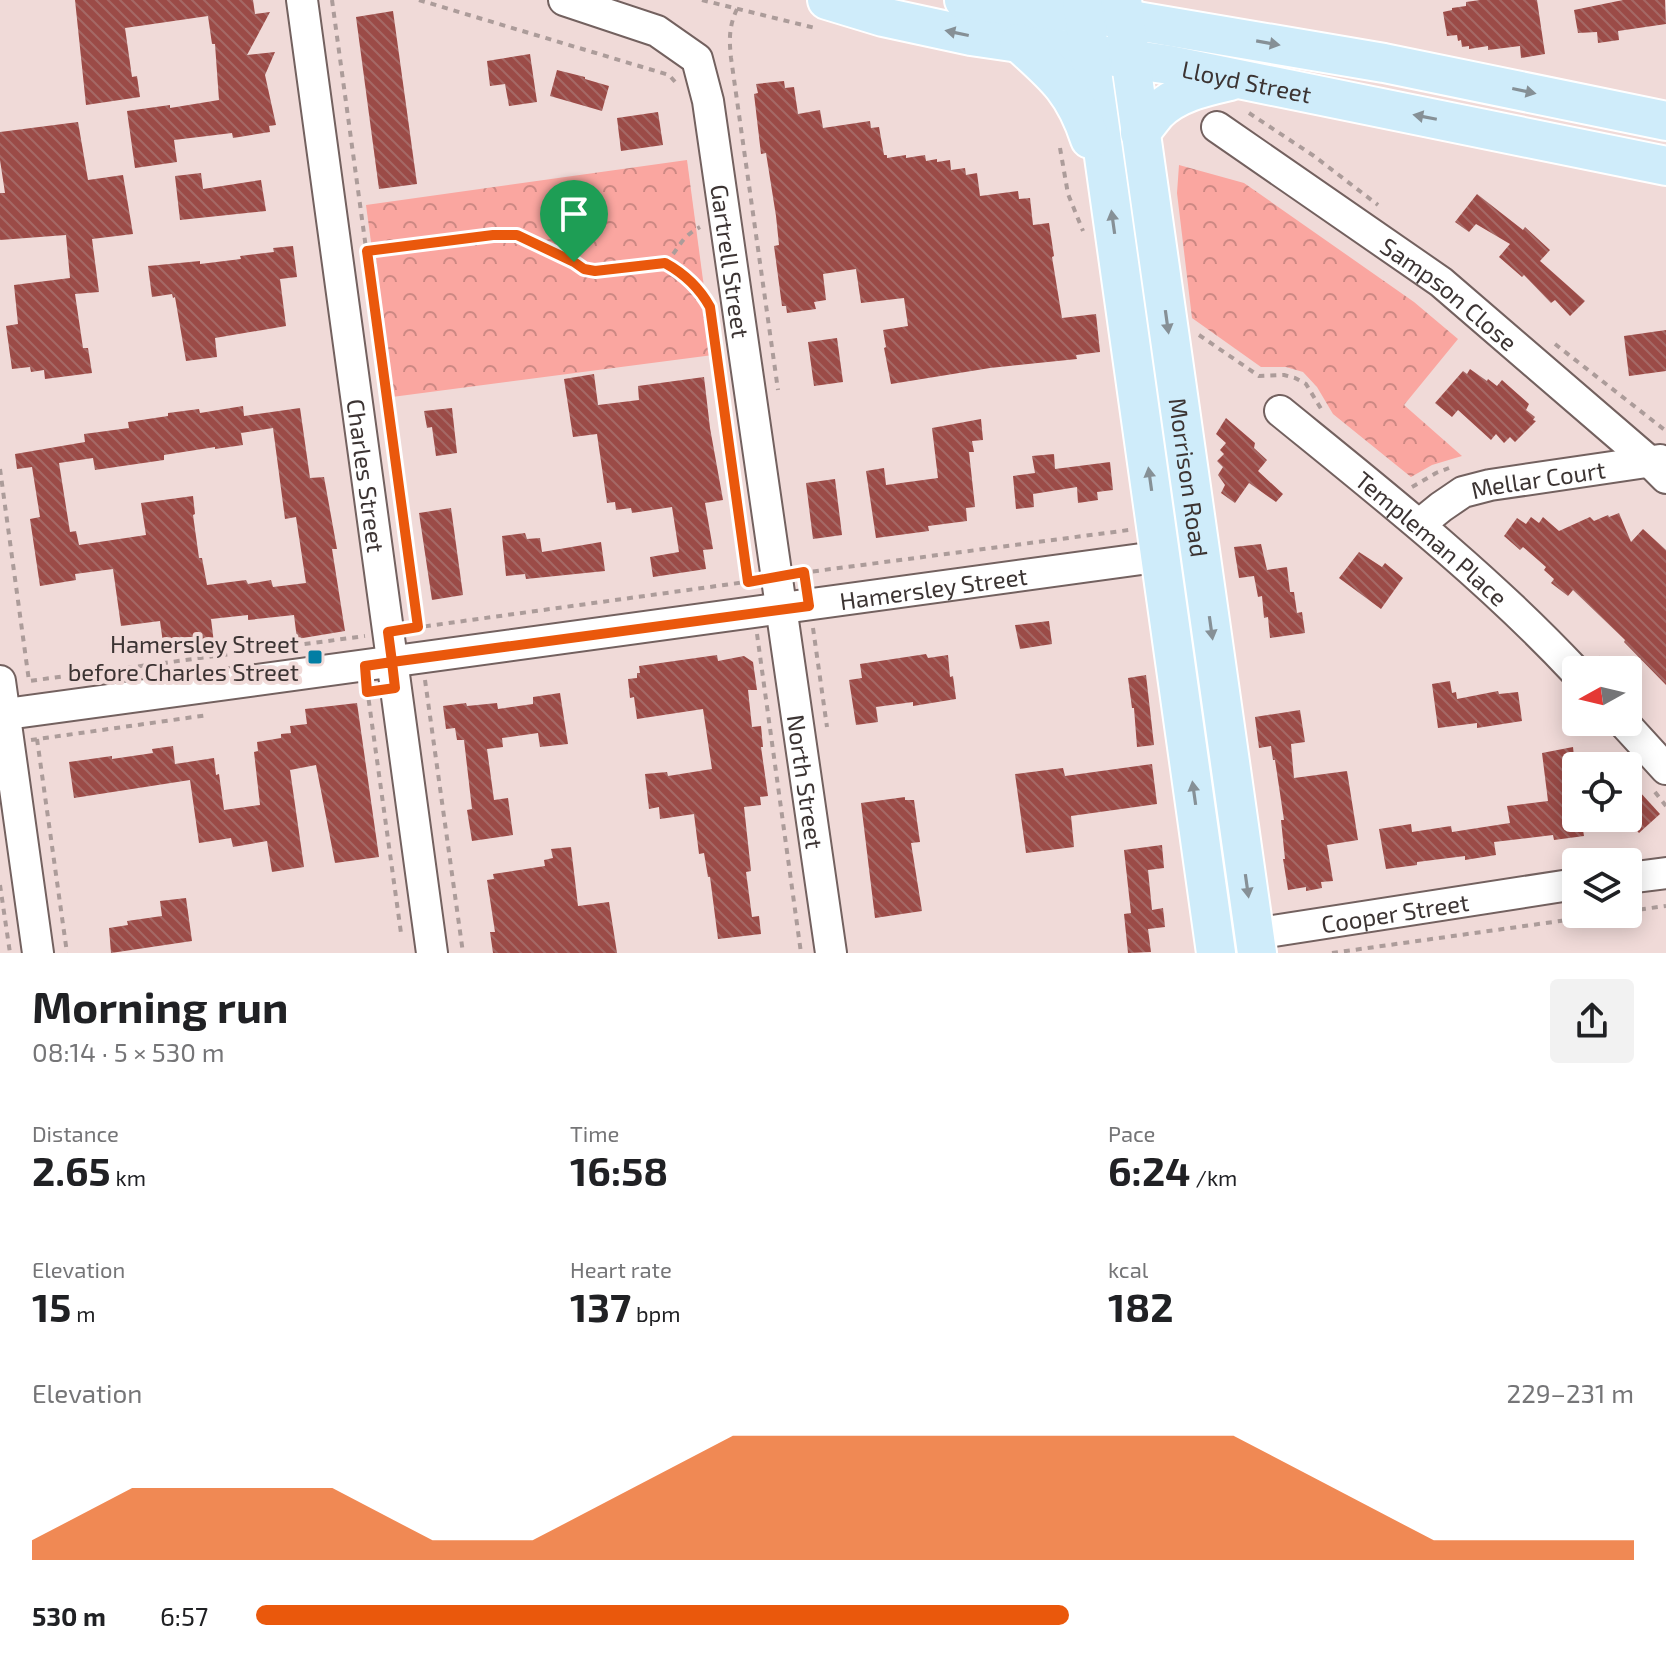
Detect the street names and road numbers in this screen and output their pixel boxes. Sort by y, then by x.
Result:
street label: Lloyd Street [1179,53,1314,108]
street label: Gartrell Street [706,182,757,340]
street label: Sampson Close [1376,230,1524,356]
street label: Morrison Road [1164,396,1215,559]
street label: Charles Street [342,397,392,554]
street label: Mellar Court [1468,454,1607,504]
street label: Templeman Place [1350,464,1514,611]
street label: Hamersley Street [838,560,1029,615]
street label: North Street [782,713,830,851]
street label: Cooper Street [1319,886,1471,938]

